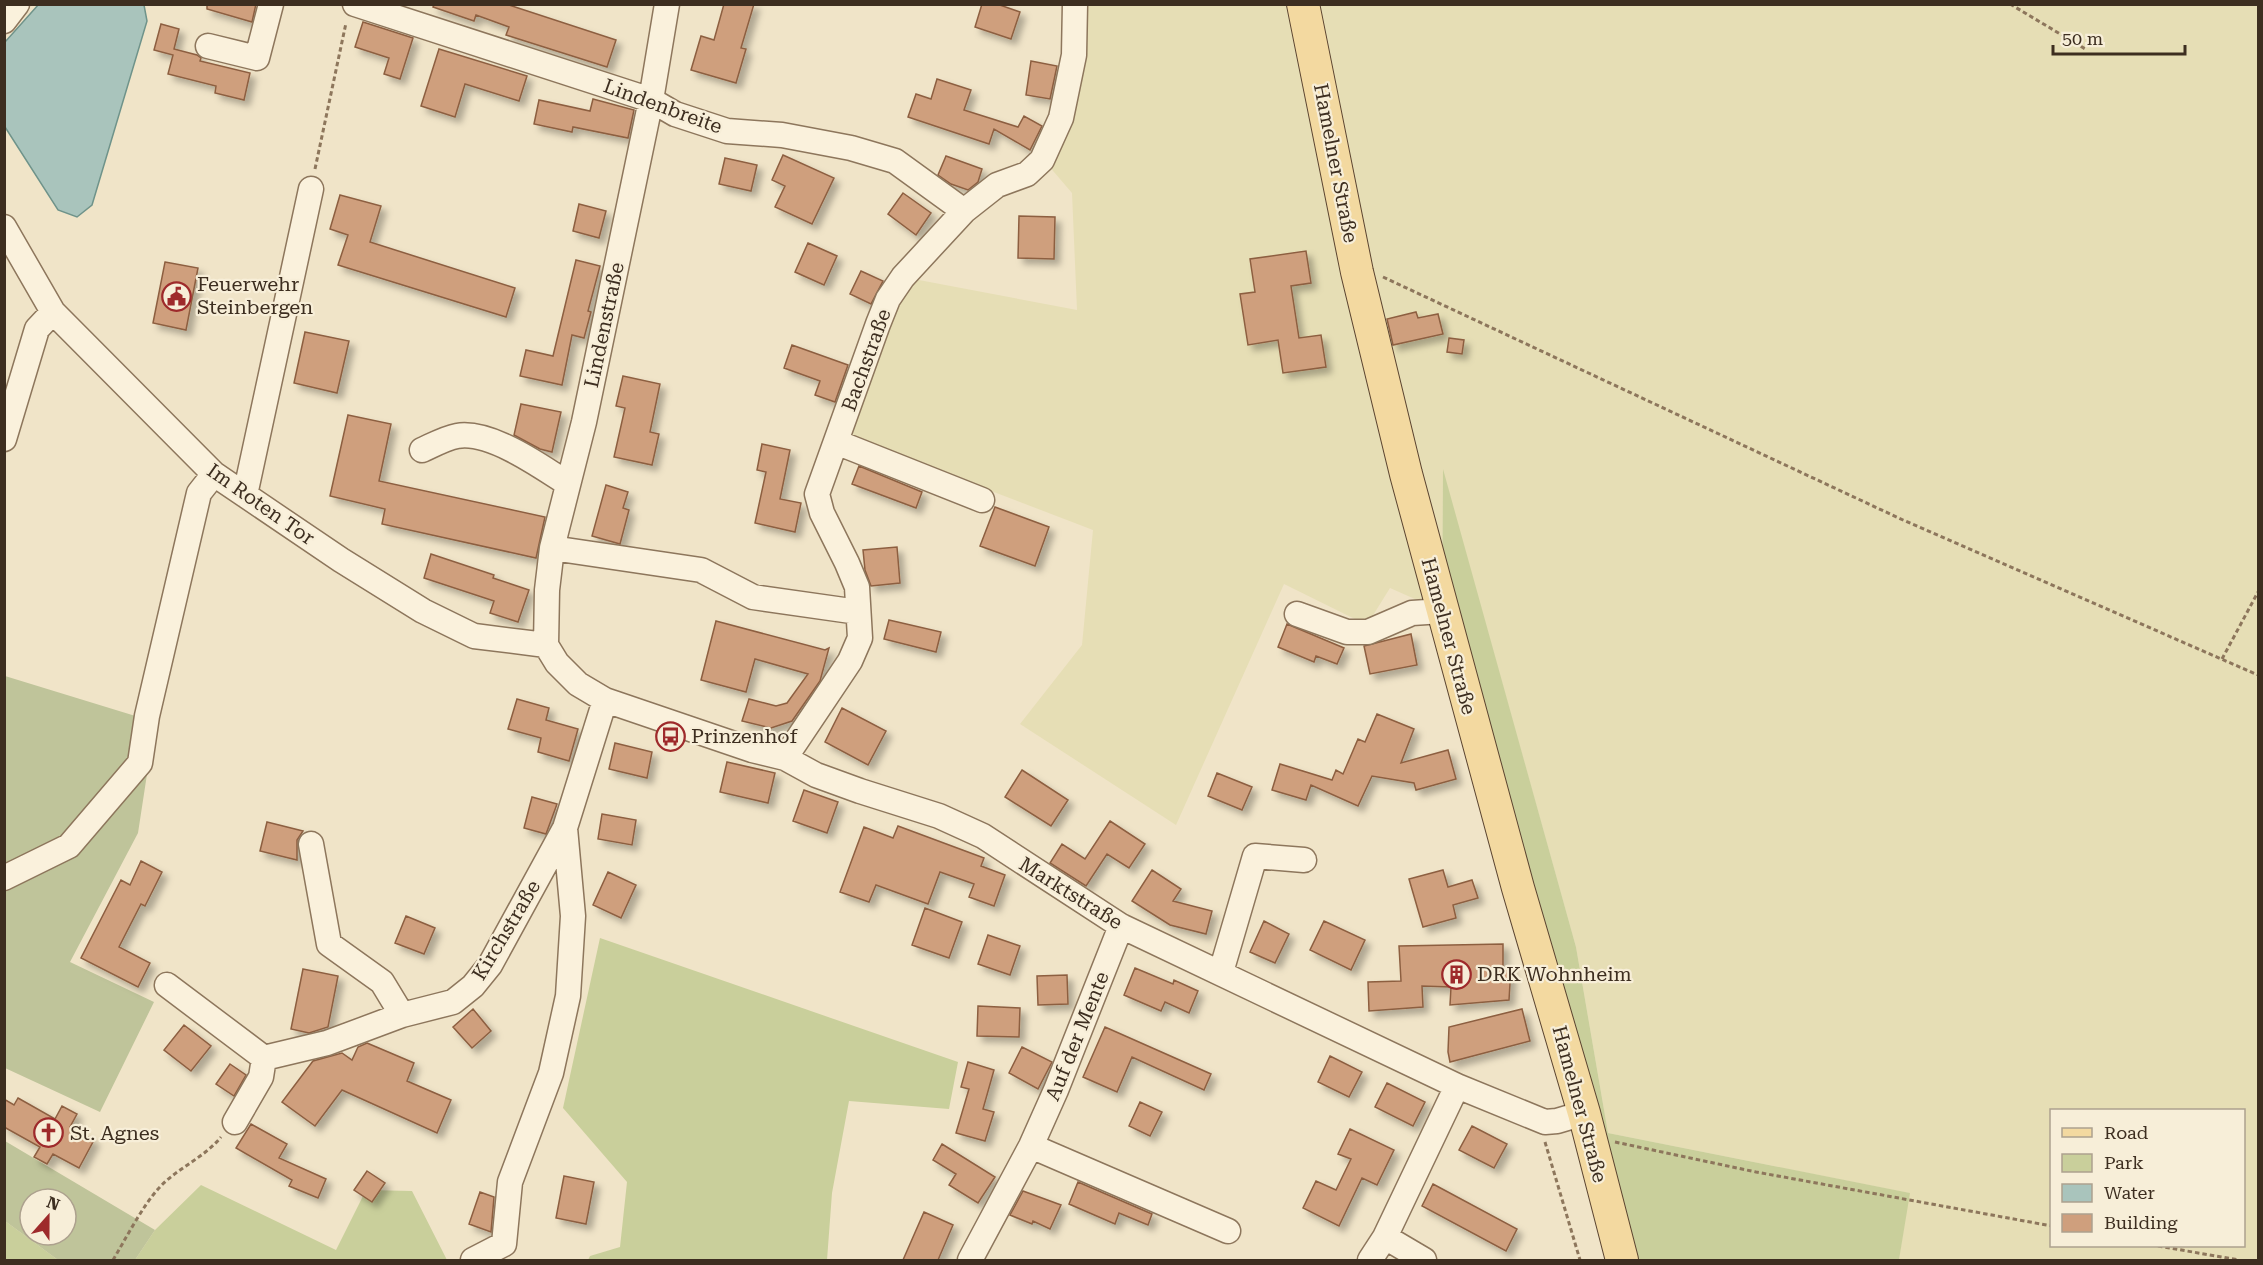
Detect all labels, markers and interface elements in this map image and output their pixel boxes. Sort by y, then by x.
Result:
scale bar [2053,18,2185,56]
text: 50 m [2062,28,2103,49]
street label: Lindenbreite [600,73,726,139]
street label: Hamelner Straße [1309,81,1363,245]
street label: Lindenstraße [579,260,629,390]
place label: Feuerwehr Steinbergen [197,272,313,319]
public building icon: Feuerwehr Steinbergen [160,280,192,312]
street label: Bachstraße [836,305,896,415]
street label: Im Roten Tor [203,458,319,550]
street label: Hamelner Straße [1416,555,1482,717]
bus stop icon: Prinzenhof [654,720,686,752]
place label: Prinzenhof [691,724,798,748]
street label: Marktstraße [1015,852,1127,934]
street label: Kirchstraße [467,876,545,984]
building icon: DRK Wohnheim [1440,958,1472,990]
place label: DRK Wohnheim [1477,962,1632,986]
street label: Auf der Mente [1040,968,1114,1104]
street label: Hamelner Straße [1547,1023,1613,1185]
legend [2050,1109,2245,1247]
church icon: St. Agnes [33,1117,65,1149]
place label: St. Agnes [70,1121,159,1145]
text: Road [2104,1122,2149,1143]
text: Park [2104,1152,2144,1173]
text: Water [2104,1182,2155,1203]
north arrow [18,1187,78,1247]
text: N [44,1192,62,1215]
text: Building [2104,1212,2178,1233]

